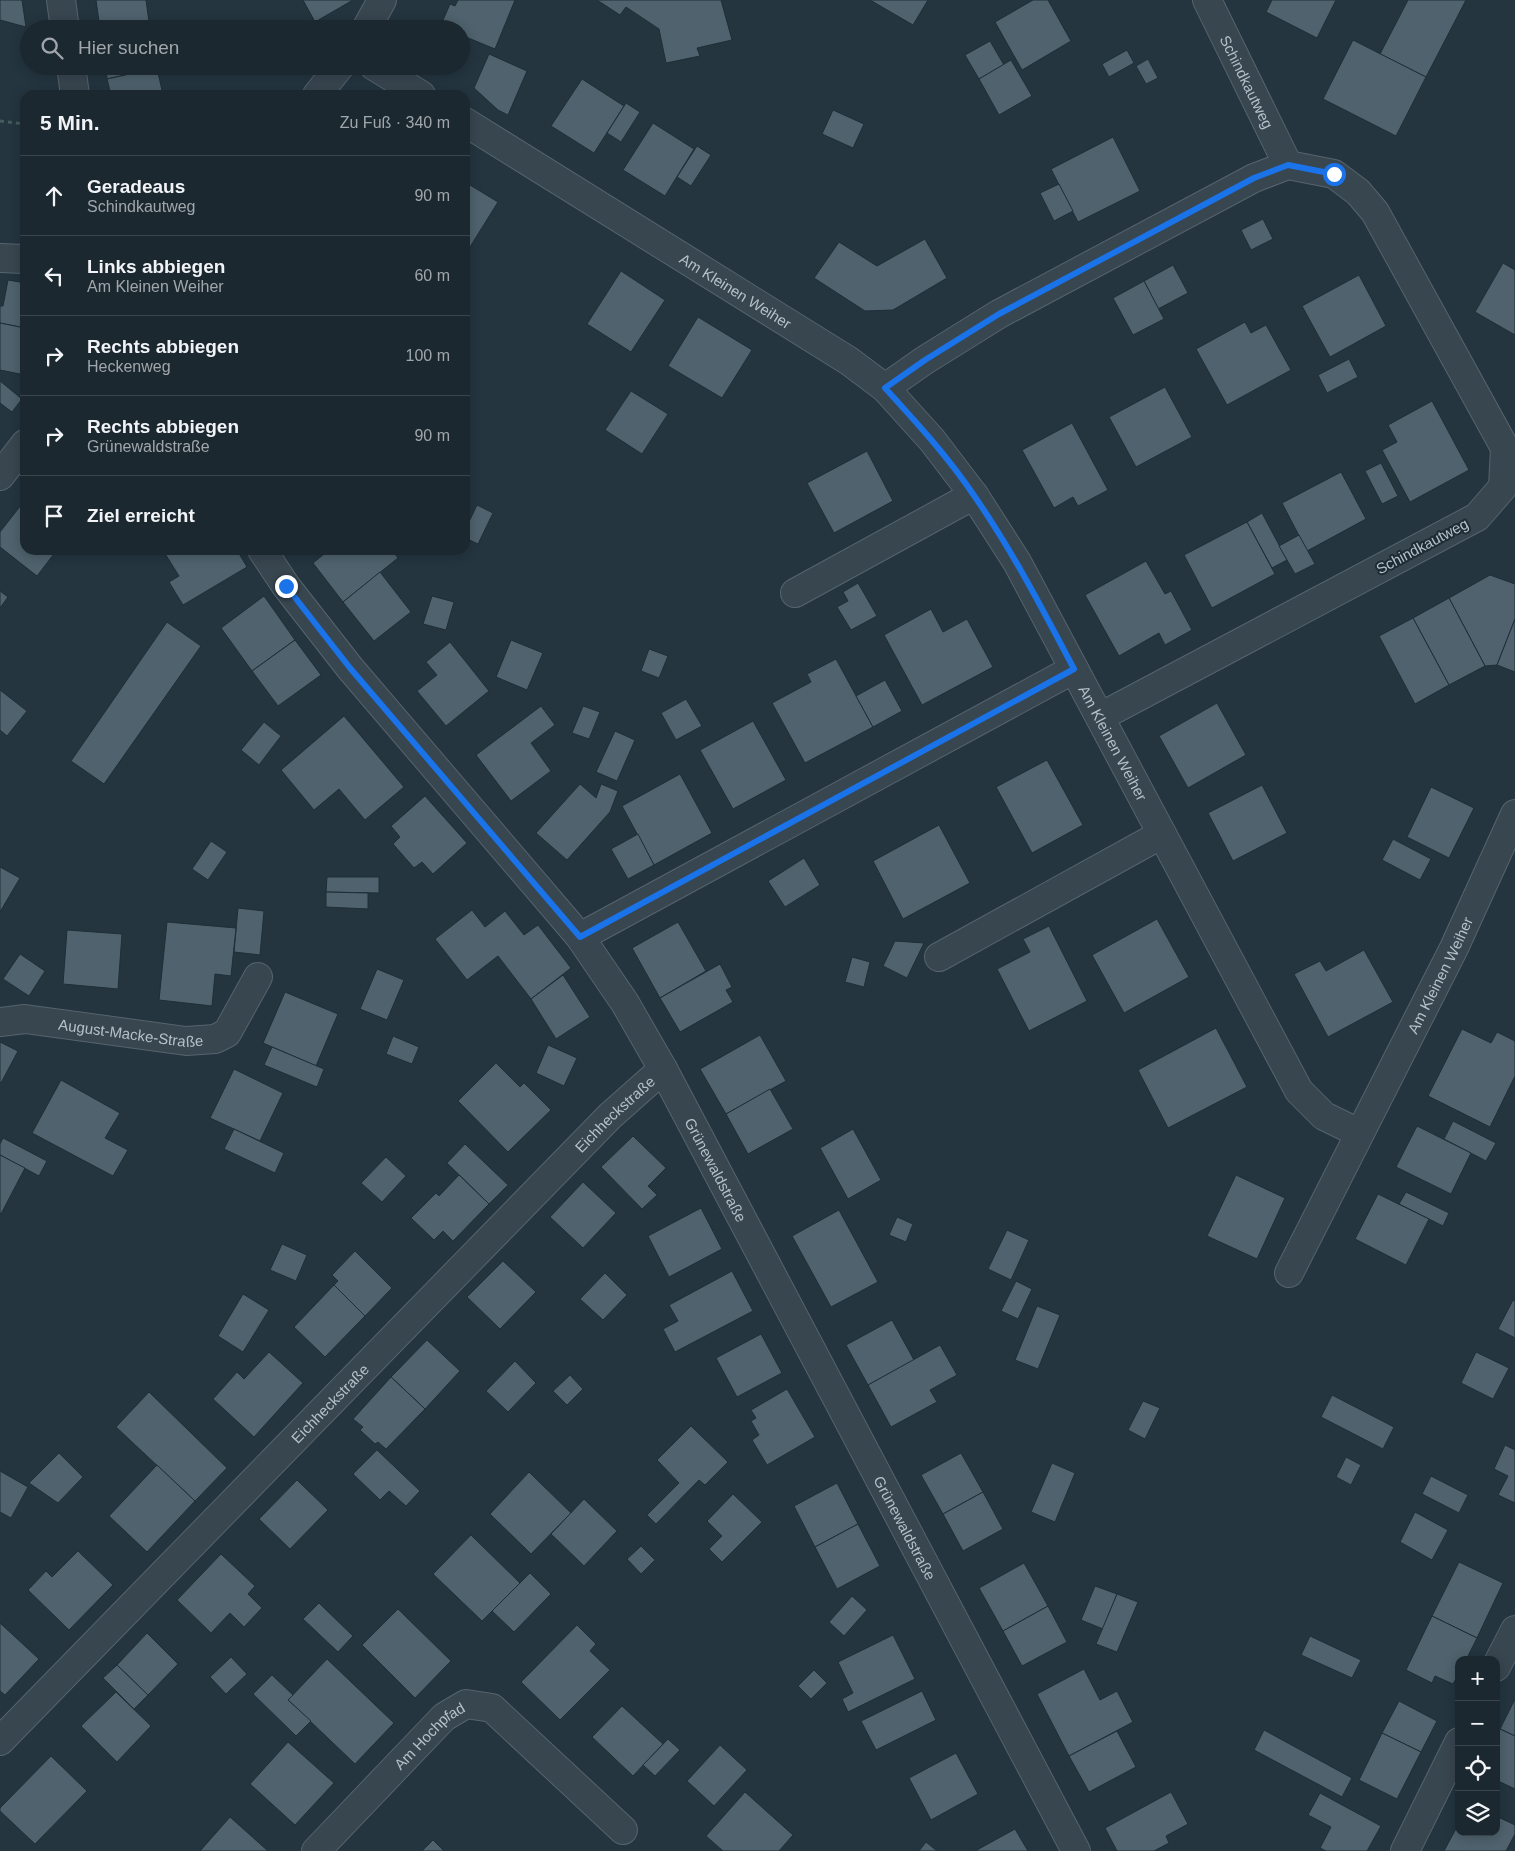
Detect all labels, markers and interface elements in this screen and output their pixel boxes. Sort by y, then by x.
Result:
search box [20,20,470,75]
street label: Schindkautweg [1217,32,1277,131]
icon: search [38,34,66,62]
text: Hier suchen [78,37,179,58]
text: 5 Min. [40,111,100,134]
text: Zu Fuß · 340 m [340,114,450,131]
route start [1323,163,1346,186]
text: Geradeaus [87,176,185,197]
icon: ahead [40,182,68,210]
text: 90 m [414,187,450,204]
text: Schindkautweg [87,198,196,215]
street label: Am Kleinen Weiher [677,249,795,332]
text: Links abbiegen [87,256,225,277]
icon: left [40,262,68,290]
text: 60 m [414,267,450,284]
text: Am Kleinen Weiher [87,278,224,295]
text: Rechts abbiegen [87,336,239,357]
icon: right [40,342,68,370]
text: 100 m [406,347,450,364]
text: Heckenweg [87,358,171,375]
text: Rechts abbiegen [87,416,239,437]
icon: right [40,422,68,450]
text: 90 m [414,427,450,444]
text: Grünewaldstraße [87,438,210,455]
icon: arrive [40,502,68,530]
text: Ziel erreicht [87,505,195,526]
street label: Schindkautweg [1373,515,1471,577]
route end [275,575,298,598]
street label: Am Kleinen Weiher [1076,682,1151,803]
street label: Am Kleinen Weiher [1404,914,1476,1036]
street label: August-Macke-Straße [57,1015,204,1049]
street label: Eichheckstraße [571,1072,658,1156]
street label: Grünewaldstraße [682,1115,751,1224]
street label: Eichheckstraße [287,1360,372,1446]
street label: Grünewaldstraße [871,1473,940,1583]
map controls [1455,1656,1500,1836]
button: + [1455,1656,1500,1701]
street label: Am Hochpfad [390,1698,467,1773]
button: − [1455,1701,1500,1746]
button: locate [1455,1746,1500,1791]
button: layers [1455,1791,1500,1836]

